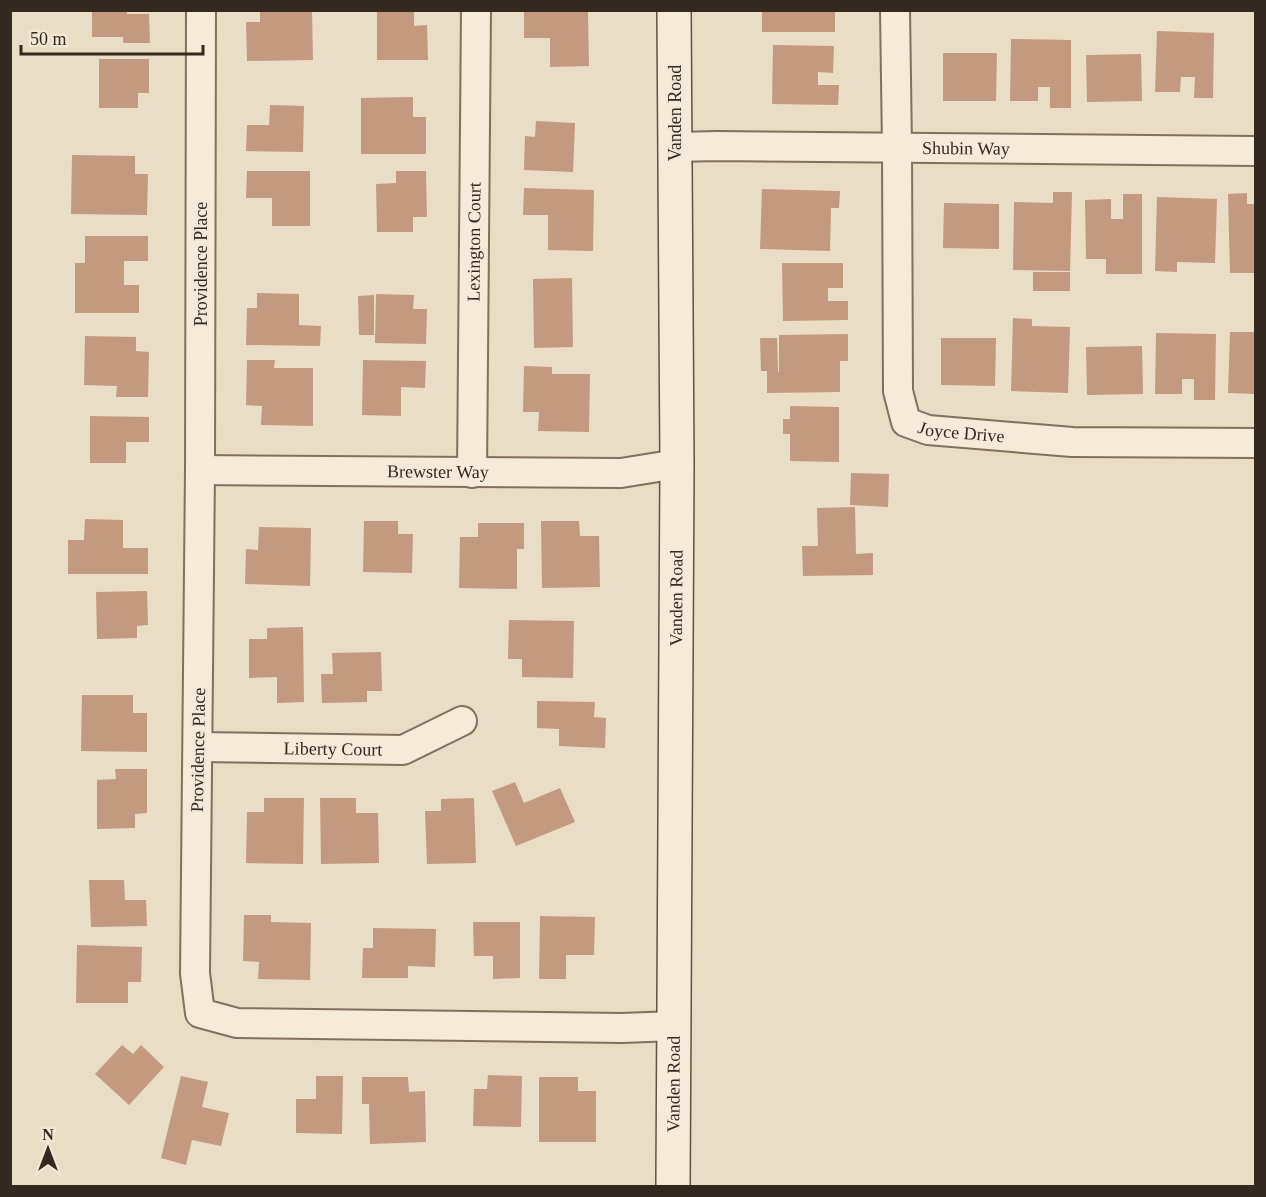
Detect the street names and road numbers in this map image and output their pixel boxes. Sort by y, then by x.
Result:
street label: Vanden Road [665,65,685,161]
street label: Shubin Way [922,138,1010,159]
street label: Lexington Court [463,182,485,302]
street label: Providence Place [191,202,211,326]
street label: Joyce Drive [915,417,1005,446]
street label: Brewster Way [387,461,489,482]
street label: Vanden Road [666,550,687,646]
street label: Providence Place [187,688,209,812]
street label: Liberty Court [284,738,382,760]
street label: Vanden Road [663,1036,684,1132]

